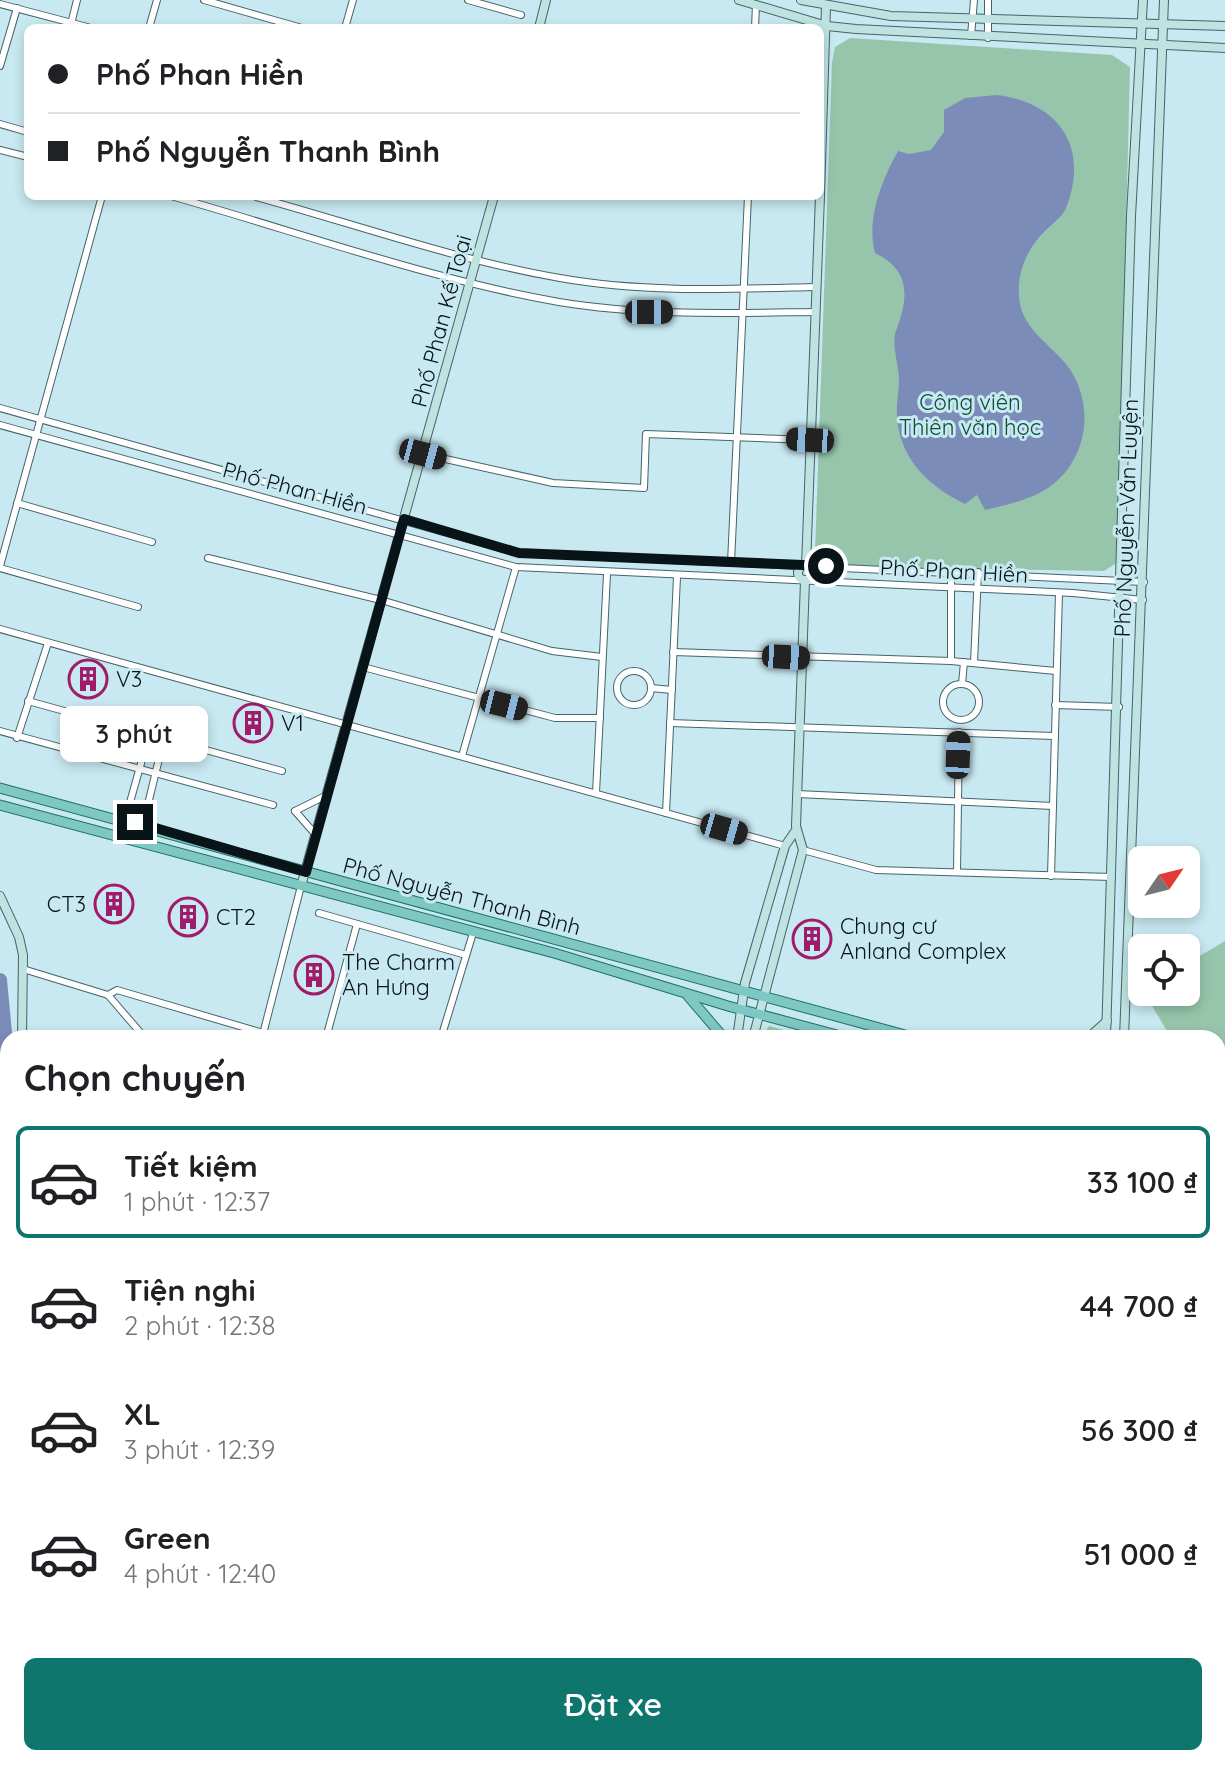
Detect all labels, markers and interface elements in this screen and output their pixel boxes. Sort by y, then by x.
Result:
text: Phố Phan Hiền [96,55,304,93]
text: Phố Nguyễn Thanh Bình [96,132,440,170]
street label: Phố Phan Kế Toại [405,232,477,410]
car [625,300,673,324]
park label: Công viên Thiên văn học [899,388,1041,441]
street label: Phố Nguyễn Văn Luyện [1108,398,1144,638]
car [785,427,835,453]
car [397,436,449,472]
street label: Phố Phan Hiền [220,455,370,521]
route start [808,548,844,584]
street label: Phố Phan Hiền [879,553,1029,589]
car [761,644,811,670]
building icon: V3 [67,658,109,700]
place label: V3 [116,665,142,693]
car [478,688,530,722]
building icon: V1 [232,702,274,744]
callout: 3 phút [61,706,209,762]
place label: V1 [281,709,304,737]
text: 3 phút [95,717,173,750]
car [945,731,971,779]
route end [117,804,153,840]
car [698,811,750,847]
north arrow [1128,846,1200,918]
map controls [1128,846,1200,1006]
street label: Phố Nguyễn Thanh Bình [340,851,584,941]
building icon: CT3 [93,883,135,925]
place label: CT3 [47,890,86,918]
building icon: CT2 [167,896,209,938]
place label: CT2 [216,903,256,931]
place label: Chung cư Anland Complex [840,912,1006,965]
building icon: Chung cư Anland Complex [791,918,833,960]
button: locate [1128,934,1200,1006]
place label: The Charm An Hưng [342,948,455,1001]
building icon: The Charm An Hưng [293,954,335,996]
text: Chọn chuyến [24,1055,246,1100]
icon: car [28,1146,100,1218]
text: Tiết kiệm [124,1147,258,1185]
text: 33 100 ₫ [1087,1163,1198,1201]
text: 1 phút · 12:37 [124,1185,270,1218]
icon: car [28,1270,100,1342]
text: Tiện nghi [124,1271,256,1309]
text: 44 700 ₫ [1080,1287,1198,1325]
text: 2 phút · 12:38 [124,1309,275,1342]
icon: car [28,1394,100,1466]
text: XL [124,1395,161,1433]
text: 56 300 ₫ [1081,1411,1198,1449]
text: 3 phút · 12:39 [124,1433,275,1466]
icon: car [28,1518,100,1590]
text: Green [124,1519,211,1557]
text: 51 000 ₫ [1083,1535,1198,1573]
text: 4 phút · 12:40 [124,1557,276,1590]
button: Đặt xe [24,1658,1202,1750]

